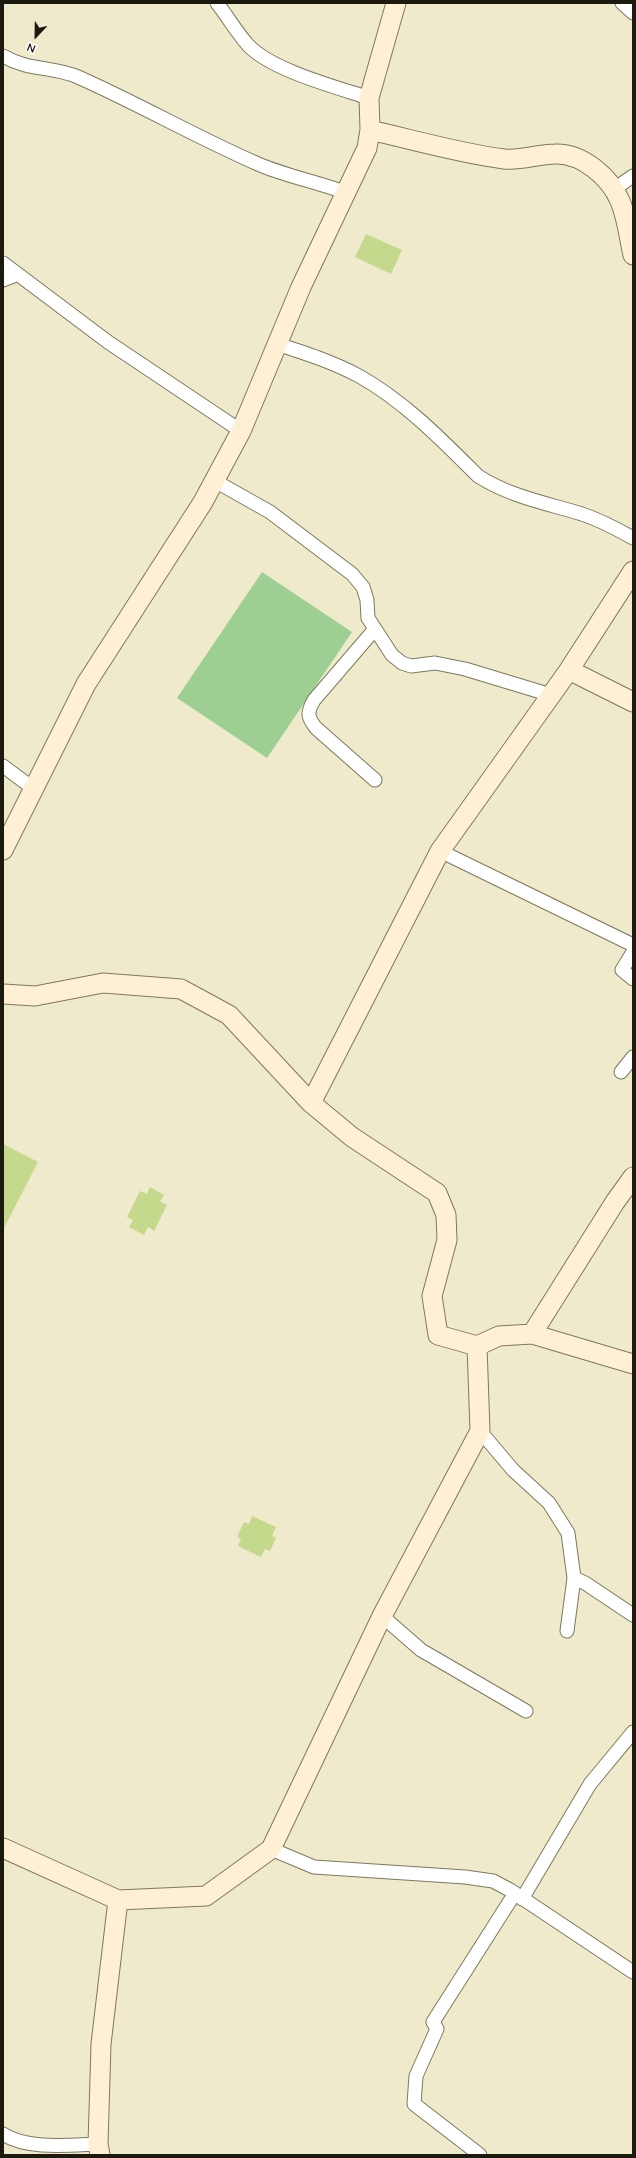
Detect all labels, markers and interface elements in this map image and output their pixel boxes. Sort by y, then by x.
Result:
north arrow [16,16,56,56]
text: N [25,39,38,56]

